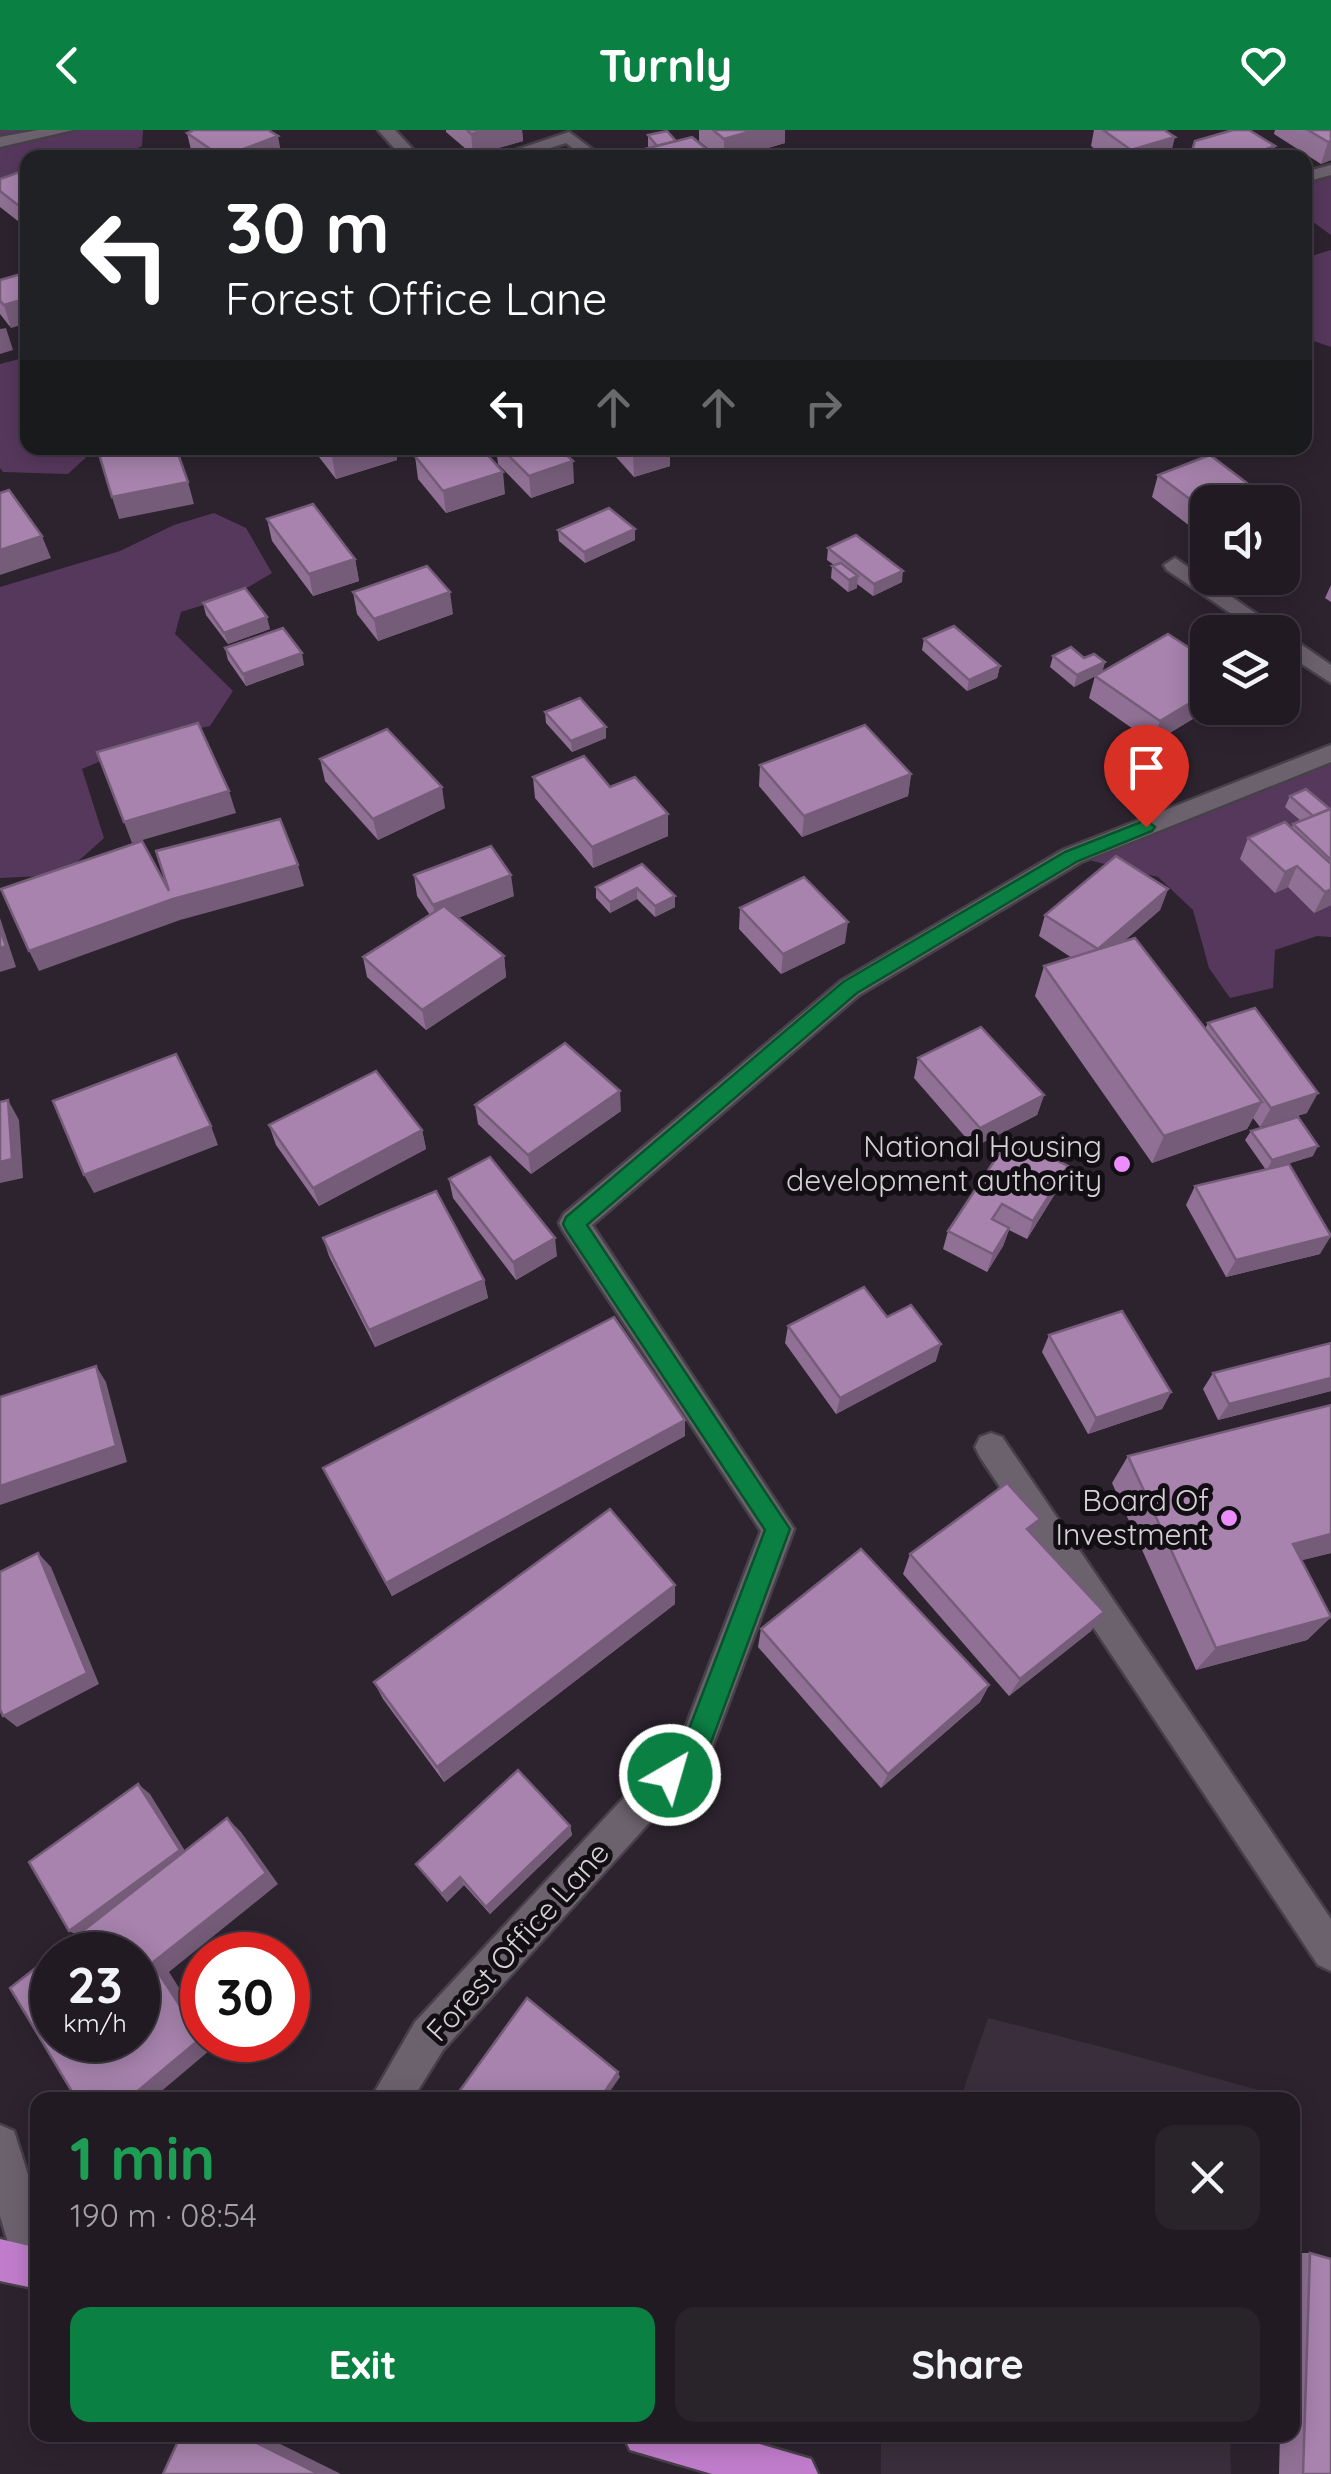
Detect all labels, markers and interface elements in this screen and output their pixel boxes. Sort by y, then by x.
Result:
text: Turnly [599,37,732,93]
icon: back [40,38,95,93]
icon: heart [1236,38,1291,93]
text: 30 m [225,183,390,271]
icon: left [60,190,190,320]
text: Forest Office Lane [225,270,608,326]
icon: left [481,380,536,435]
icon: ahead [586,380,641,435]
icon: ahead [691,380,746,435]
icon: right [796,380,851,435]
map controls [1190,485,1300,725]
button: sound [1190,485,1300,595]
button: layers [1190,615,1300,725]
pin [1104,725,1189,828]
icon: arrive [1119,740,1174,795]
place label: National Housing development authority [786,1127,1102,1199]
marker: National Housing development authority [1111,1153,1133,1175]
place label: Board Of Investment [1056,1481,1209,1553]
marker: Board Of Investment [1218,1507,1240,1529]
position arrow [618,1723,722,1827]
street label: Forest Office Lane [418,1834,617,2049]
speed limit sign: 30 [180,1932,310,2062]
text: 23 [67,1953,123,2016]
text: km/h [63,2007,127,2038]
text: 1 min [70,2120,215,2195]
button: close [1155,2125,1260,2230]
text: 190 m · 08:54 [70,2195,257,2235]
button: Exit [70,2307,655,2422]
button: Share [675,2307,1260,2422]

